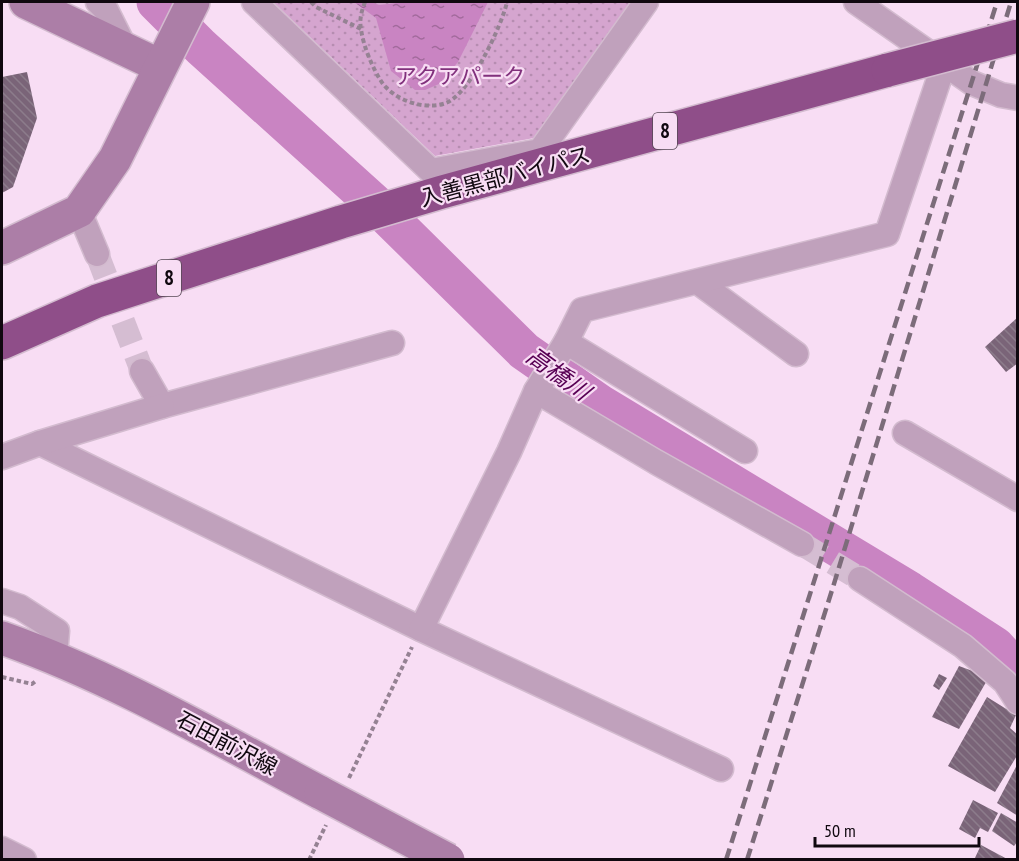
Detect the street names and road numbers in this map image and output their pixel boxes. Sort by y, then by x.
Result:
road number: 8 [653,113,677,149]
street label: 入善黒部バイパス [417,140,593,212]
road number: 8 [157,260,181,296]
street label: 石田前沢線 [172,705,282,781]

